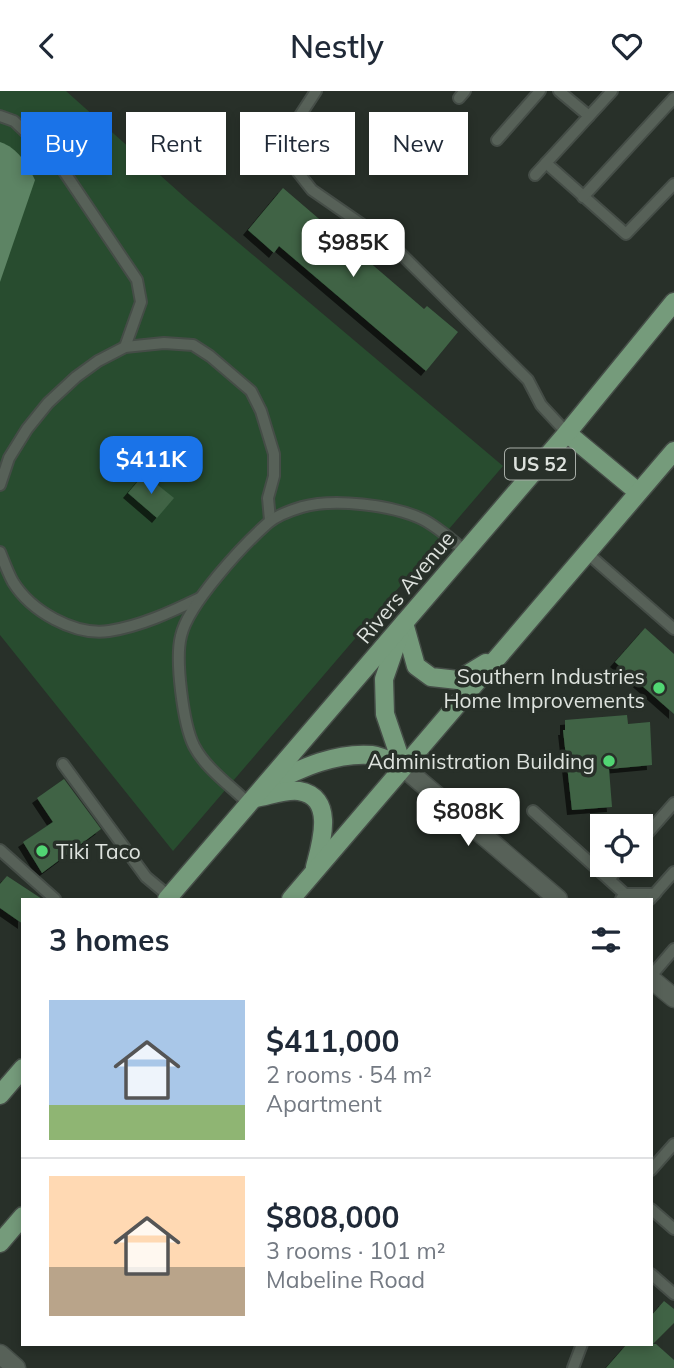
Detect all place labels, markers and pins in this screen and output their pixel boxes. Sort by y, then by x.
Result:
pin: $985K [304,219,402,279]
pin: $411K [102,437,200,496]
place label: Southern Industries Home Improvements [443,663,645,713]
marker: Southern Industries Home Improvements [651,680,667,696]
place label: Administration Building [367,748,595,774]
marker: Administration Building [601,753,617,769]
pin: $808K [419,789,517,848]
place label: Tiki Taco [56,838,141,864]
marker: Tiki Taco [34,843,50,859]

